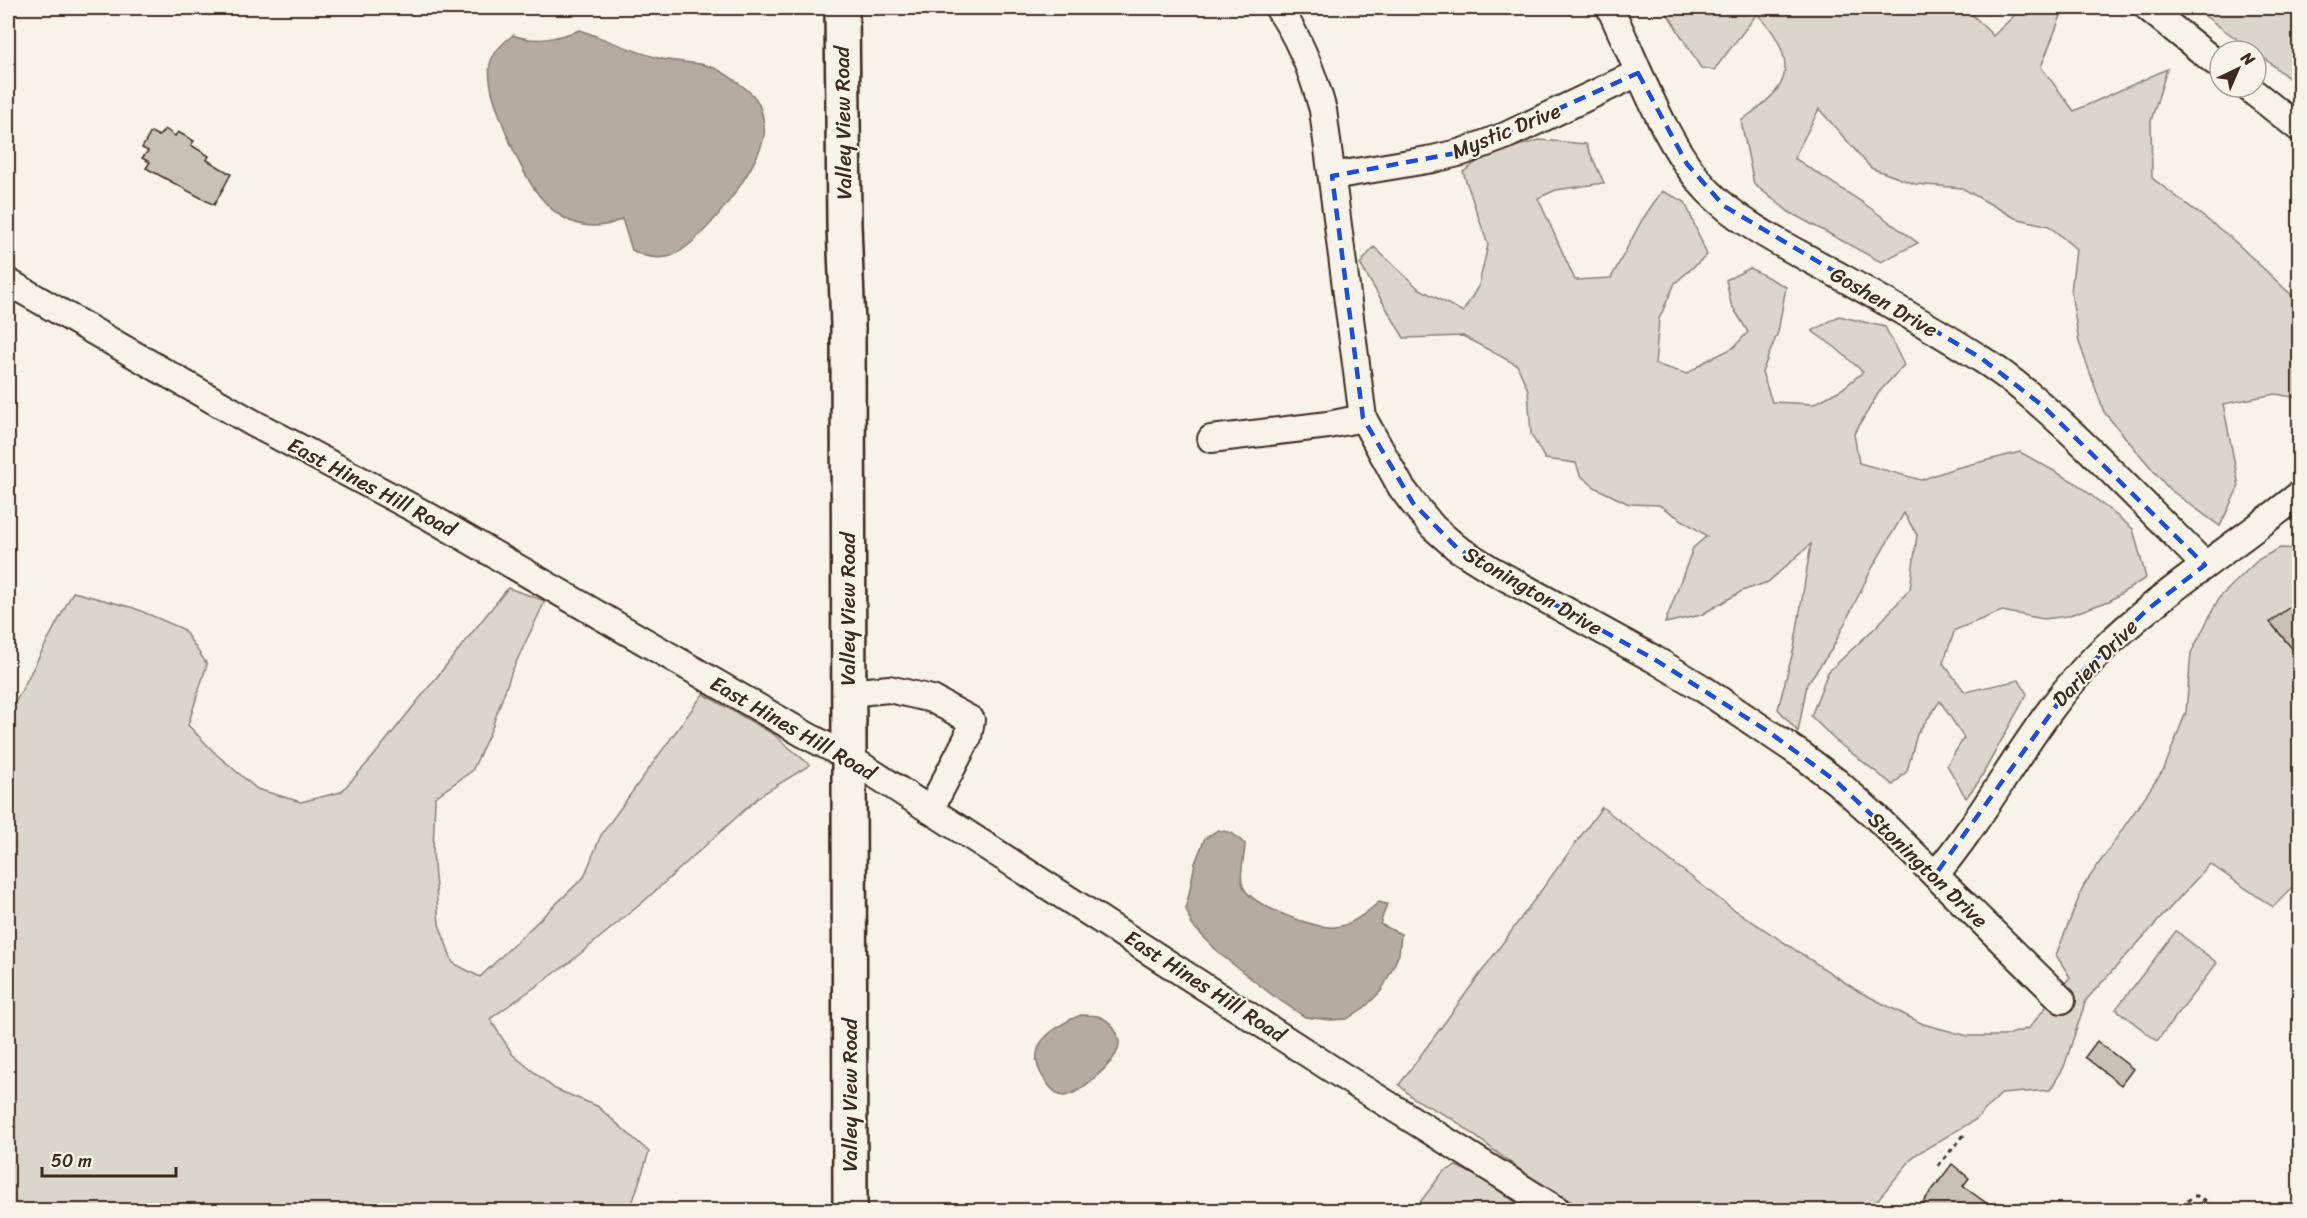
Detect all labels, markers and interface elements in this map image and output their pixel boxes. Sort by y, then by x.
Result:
north arrow [2208,39,2268,99]
street label: Valley View Road [823,44,863,200]
text: N [2233,44,2263,73]
street label: Mystic Drive [1446,92,1566,170]
street label: Goshen Drive [1823,256,1945,348]
street label: East Hines Hill Road [281,426,465,549]
street label: Valley View Road [829,530,867,686]
street label: Stonington Drive [1456,536,1610,647]
street label: Darien Drive [2042,609,2148,716]
street label: East Hines Hill Road [703,665,885,792]
street label: Stonington Drive [1859,802,1997,938]
street label: East Hines Hill Road [1116,919,1295,1054]
street label: Valley View Road [831,1016,869,1172]
scale bar [42,1140,176,1178]
text: 50 m [51,1145,92,1177]

